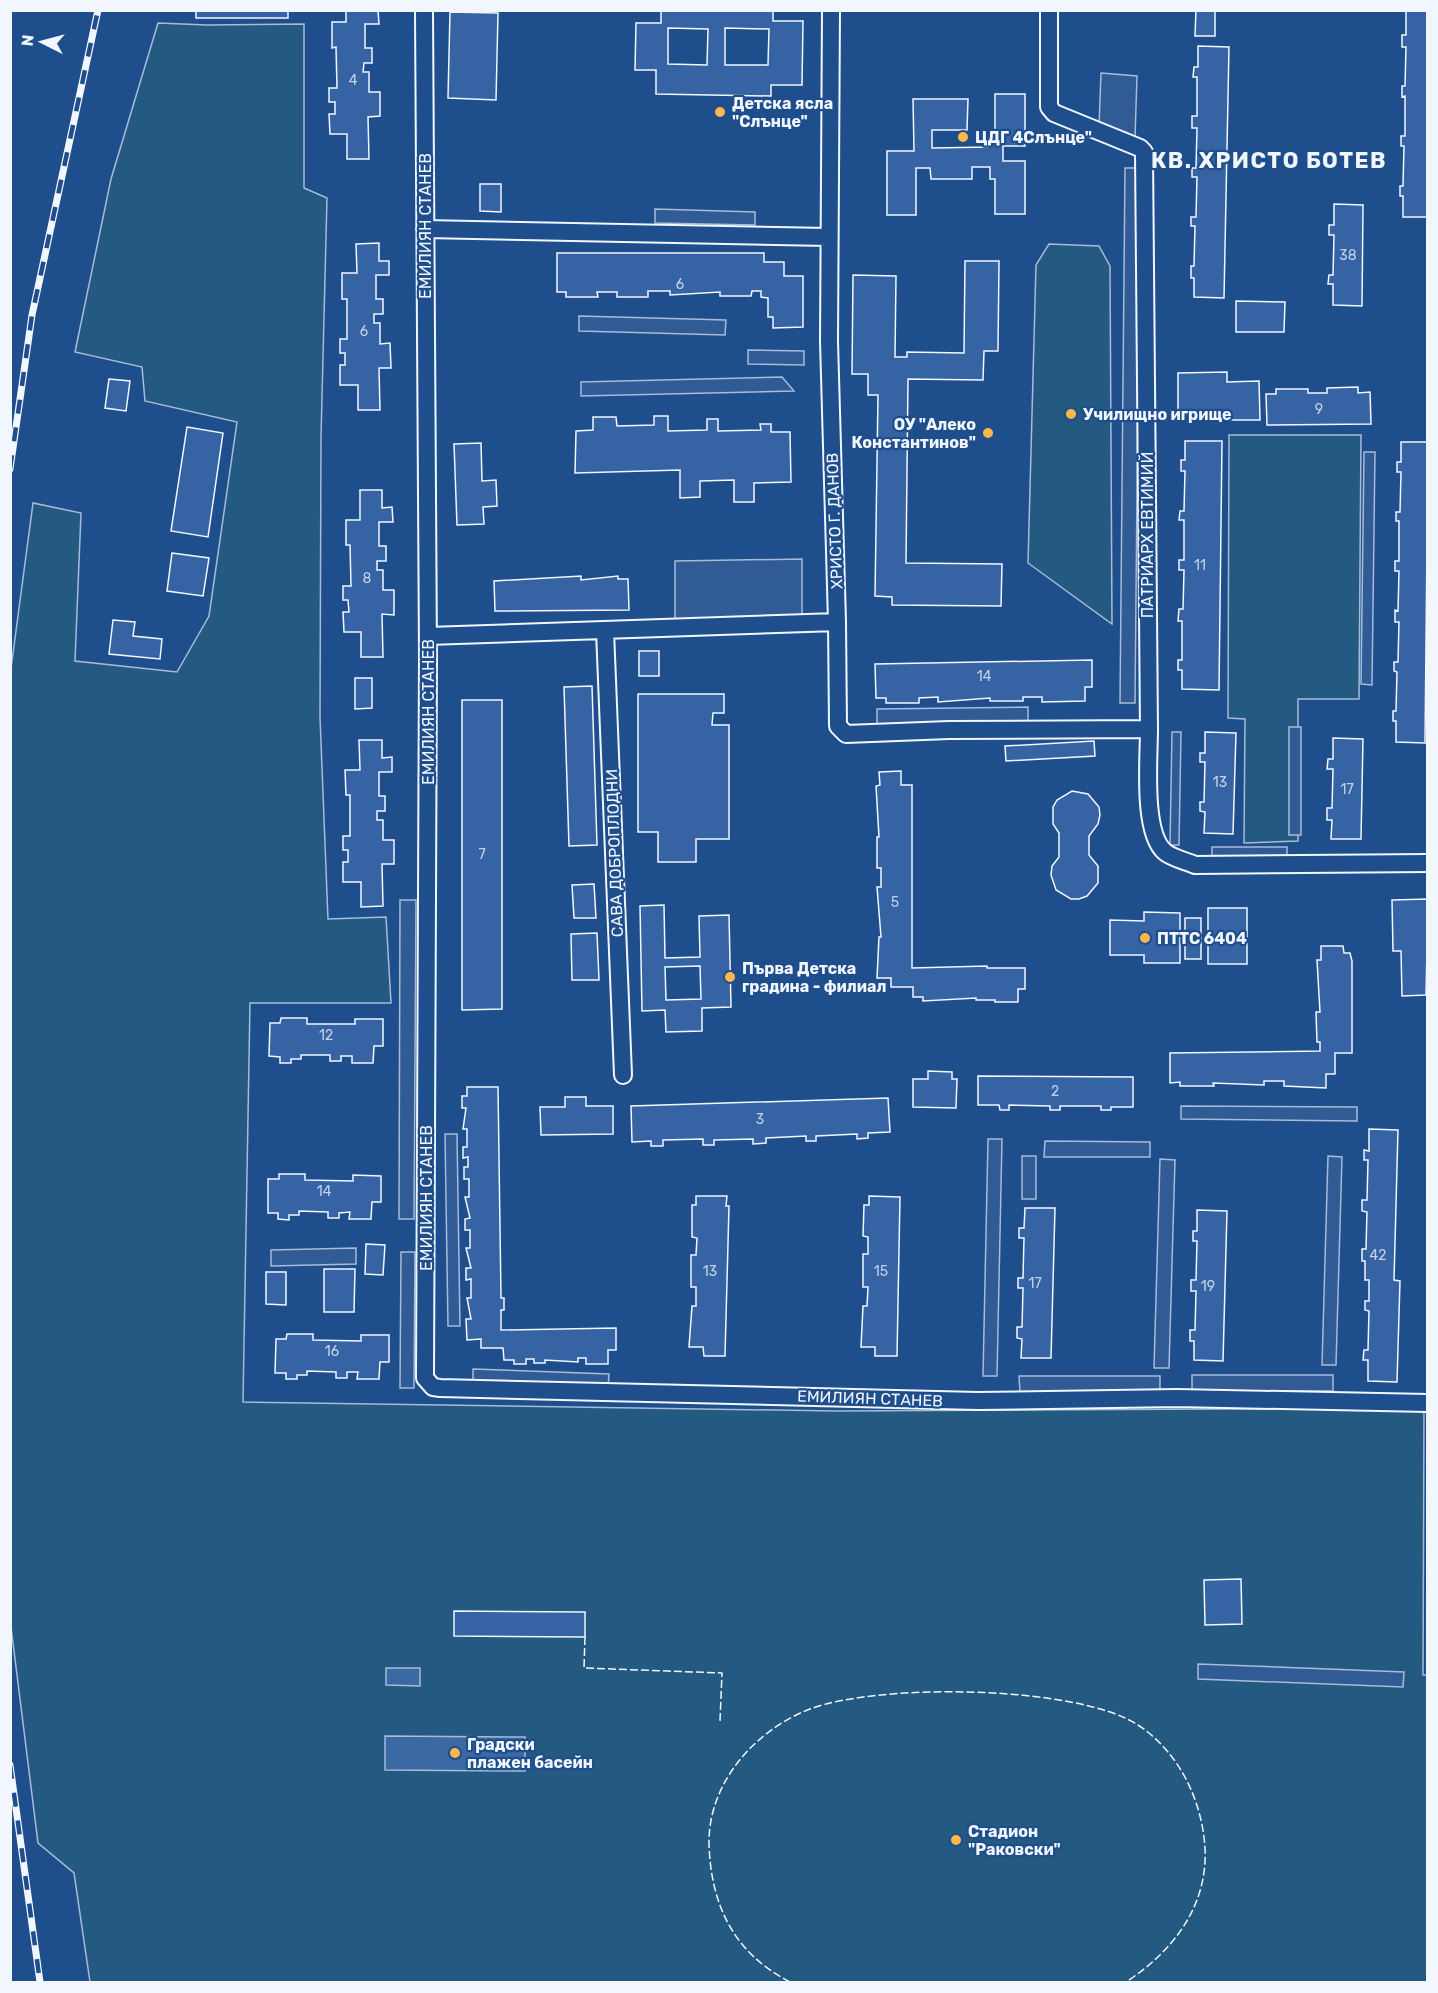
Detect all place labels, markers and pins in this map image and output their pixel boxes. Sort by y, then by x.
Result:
place label: Детска ясла "Слънце" [732,94,833,131]
marker: Детска ясла "Слънце" [713,105,727,119]
place label: ЦДГ 4Слънце" [975,128,1092,147]
marker: ЦДГ 4Слънце" [956,130,970,144]
place label: Училищно игрище [1083,405,1232,424]
marker: Училищно игрище [1064,407,1078,421]
place label: ОУ "Алеко Константинов" [852,415,976,452]
marker: ОУ "Алеко Константинов" [981,426,995,440]
place label: ПТТС 6404 [1157,929,1247,948]
marker: ПТТС 6404 [1138,931,1152,945]
place label: Първа Детска градина - филиал [742,959,886,996]
marker: Първа Детска градина - филиал [723,970,737,984]
place label: Градски плажен басейн [467,1735,593,1772]
marker: Градски плажен басейн [448,1746,462,1760]
place label: Стадион "Раковски" [968,1822,1061,1859]
marker: Стадион "Раковски" [949,1833,963,1847]

